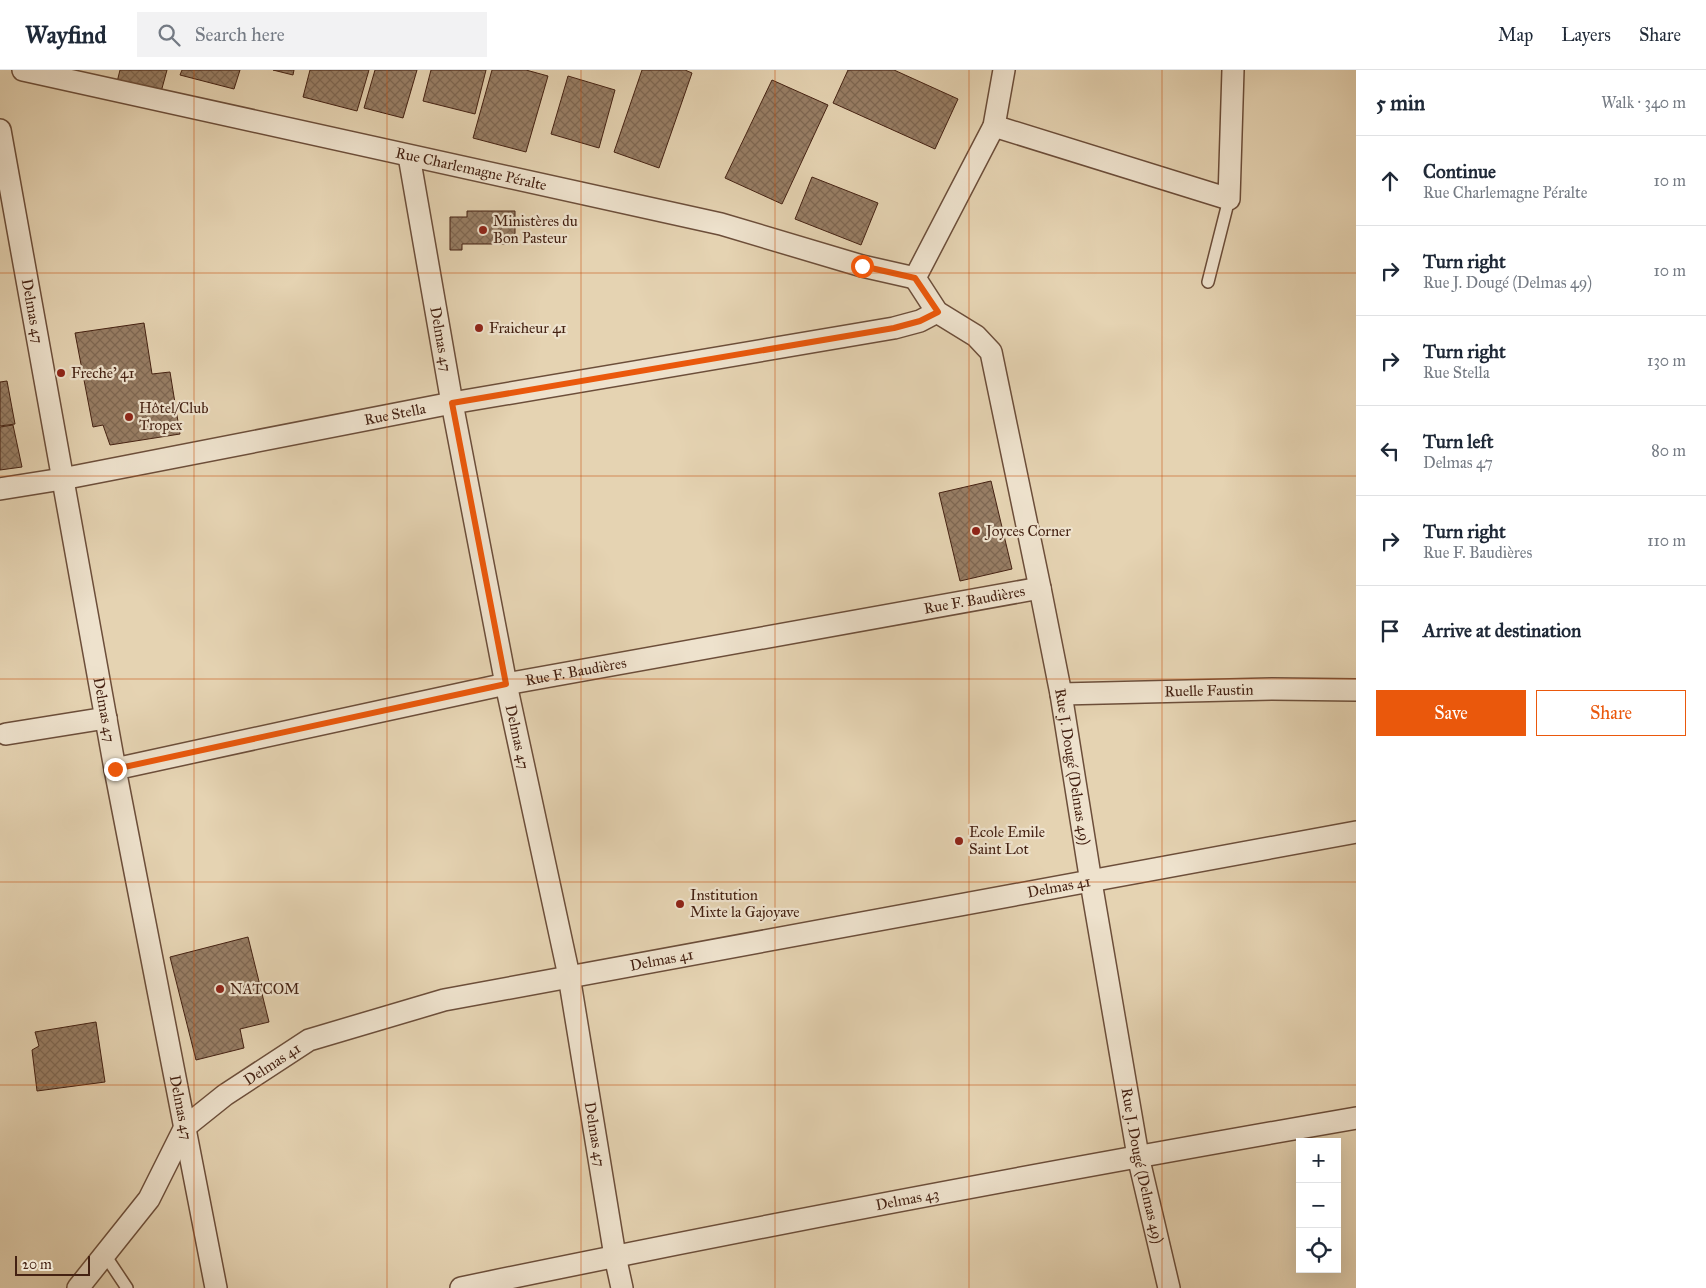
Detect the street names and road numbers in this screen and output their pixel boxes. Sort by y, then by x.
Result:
street label: Rue Charlemagne Péralte [394,143,548,194]
street label: Delmas 47 [18,277,47,345]
street label: Delmas 47 [426,305,455,373]
street label: Rue Stella [362,399,428,429]
street label: Rue F. Baudières [922,582,1026,618]
street label: Rue F. Baudières [524,654,628,689]
street label: Delmas 47 [90,676,119,744]
street label: Ruelle Faustin [1164,680,1254,701]
street label: Rue J. Dougé (Delmas 49) [1051,687,1094,847]
street label: Delmas 47 [502,703,533,771]
street label: Delmas 41 [1026,872,1092,901]
street label: Delmas 41 [628,945,695,975]
street label: Delmas 41 [240,1039,304,1089]
street label: Delmas 47 [166,1073,196,1141]
street label: Rue J. Dougé (Delmas 49) [1117,1086,1167,1246]
street label: Delmas 47 [581,1101,609,1168]
street label: Delmas 43 [874,1185,940,1214]

